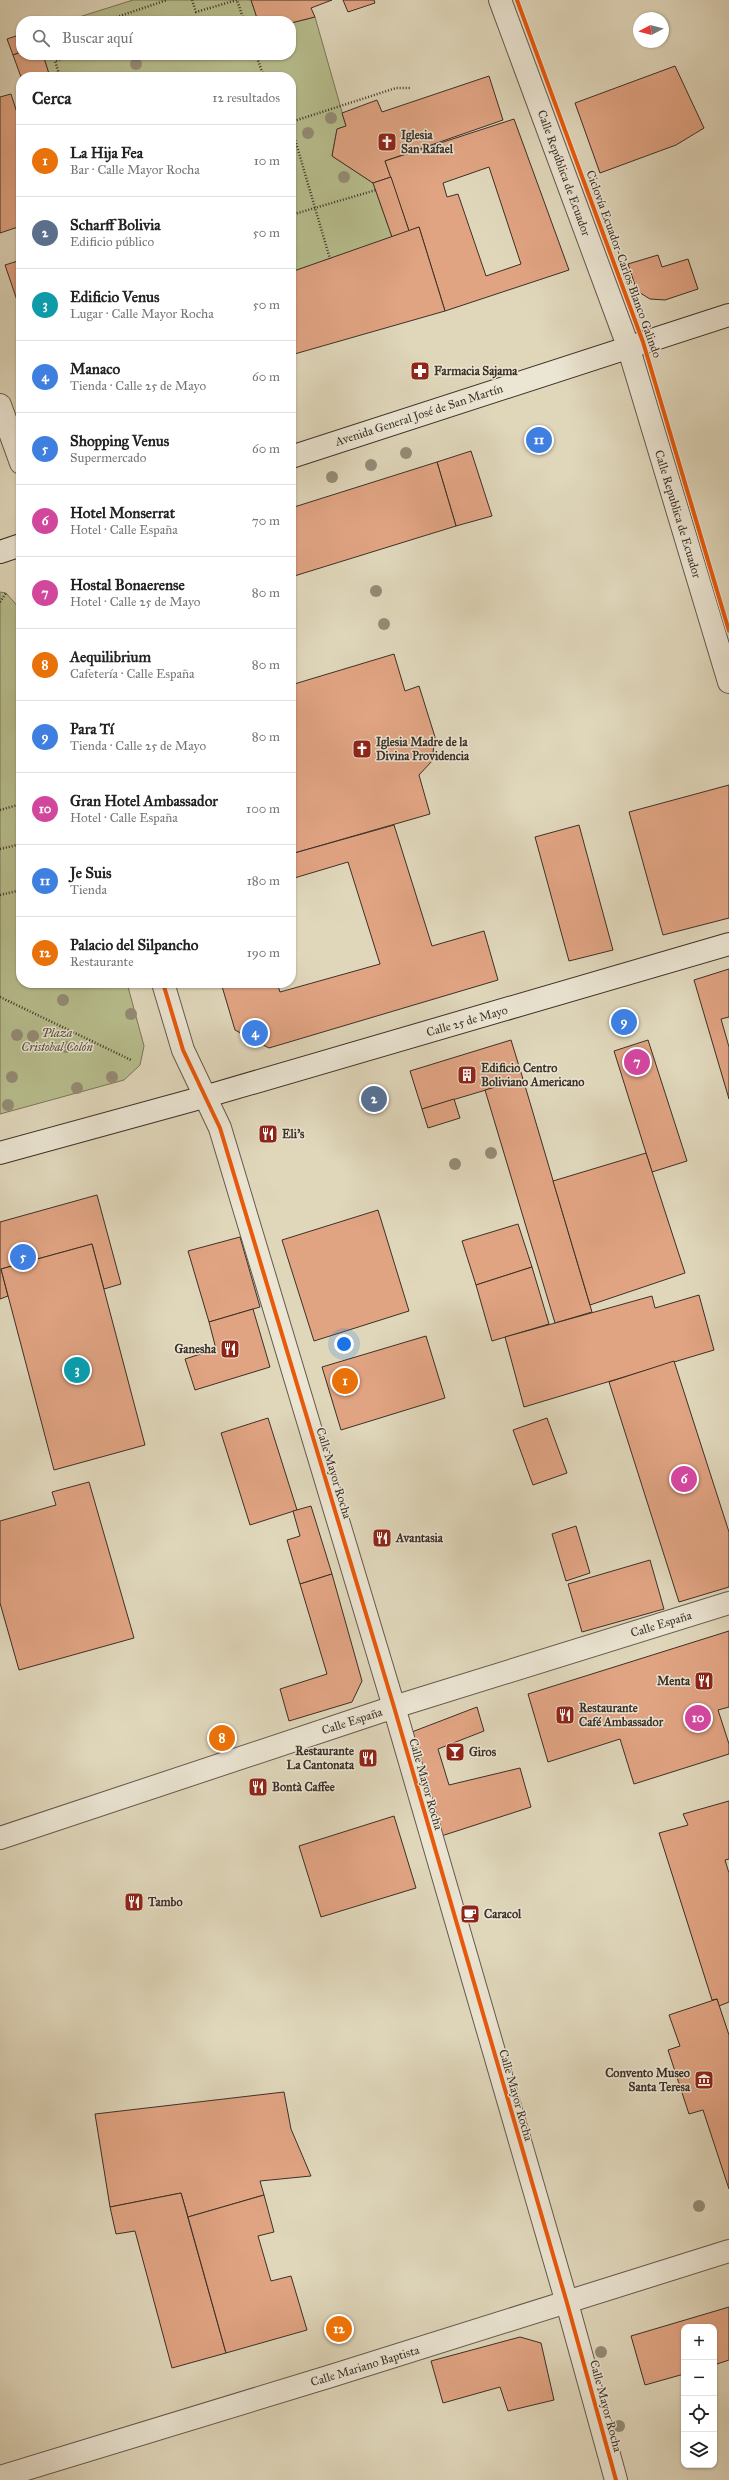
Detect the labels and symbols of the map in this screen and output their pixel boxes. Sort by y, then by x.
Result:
north arrow [633,12,669,48]
street label: Calle República de Ecuador [535,108,594,239]
place label: Iglesia San Rafael [401,128,454,156]
church icon: Iglesia San Rafael [376,131,398,153]
street label: Ciclovía Ecuador-Carlos Blanco Galindo [583,168,665,360]
pharmacy icon: Farmacia Sajama [409,360,431,382]
place label: Farmacia Sajama [434,364,518,379]
street label: Avenida General José de San Martín [332,381,505,450]
pin: 11 [526,425,552,455]
street label: Calle Republica de Ecuador [652,448,704,580]
place label: Iglesia Madre de la Divina Providencia [376,735,470,763]
church icon: Iglesia Madre de la Divina Providencia [351,738,373,760]
street label: Calle 25 de Mayo [425,1003,509,1039]
pin: 9 [611,1007,637,1037]
pin: 4 [242,1018,268,1048]
park label: Plaza Cristobal Colón [21,1026,93,1054]
pin: 7 [624,1047,650,1077]
place label: Edificio Centro Boliviano Americano [481,1061,584,1089]
building icon: Edificio Centro Boliviano Americano [456,1064,478,1086]
pin: 2 [361,1084,387,1114]
restaurant icon: Eli's [257,1123,279,1145]
place label: Eli's [282,1127,305,1141]
pin: 5 [10,1242,36,1272]
your location [334,1334,354,1354]
restaurant icon: Ganesha [219,1338,241,1360]
place label: Ganesha [175,1342,217,1356]
pin: 3 [64,1355,90,1385]
pin: 1 [332,1366,358,1396]
street label: Calle Mayor Rocha [313,1426,355,1521]
pin: 6 [671,1464,697,1494]
restaurant icon: Avantasia [371,1527,393,1549]
place label: Avantasia [395,1531,444,1545]
street label: Calle España [629,1608,694,1640]
restaurant icon: Menta [693,1670,715,1692]
place label: Menta [657,1674,691,1688]
place label: Restaurante Café Ambassador [579,1701,664,1729]
pin: 10 [685,1703,711,1733]
street label: Calle España [320,1704,385,1737]
restaurant icon: Restaurante Café Ambassador [554,1704,576,1726]
pin: 8 [209,1723,235,1753]
street label: Calle Mayor Rocha [406,1737,446,1832]
bar icon: Giros [444,1741,466,1763]
place label: Restaurante La Cantonata [287,1744,355,1772]
place label: Giros [469,1745,497,1759]
restaurant icon: Restaurante La Cantonata [357,1747,379,1769]
restaurant icon: Bontà Caffee [247,1776,269,1798]
place label: Bontà Caffee [272,1780,335,1794]
restaurant icon: Tambo [123,1891,145,1913]
place label: Tambo [147,1895,183,1909]
cafe icon: Caracol [459,1903,481,1925]
place label: Caracol [484,1907,522,1921]
street label: Calle Mayor Rocha [496,2048,536,2143]
place label: Convento Museo Santa Teresa [605,2066,691,2094]
museum icon: Convento Museo Santa Teresa [693,2069,715,2091]
pin: 12 [326,2314,352,2344]
street label: Calle Mariano Baptista [309,2343,422,2389]
street label: Calle Mayor Rocha [587,2359,625,2454]

